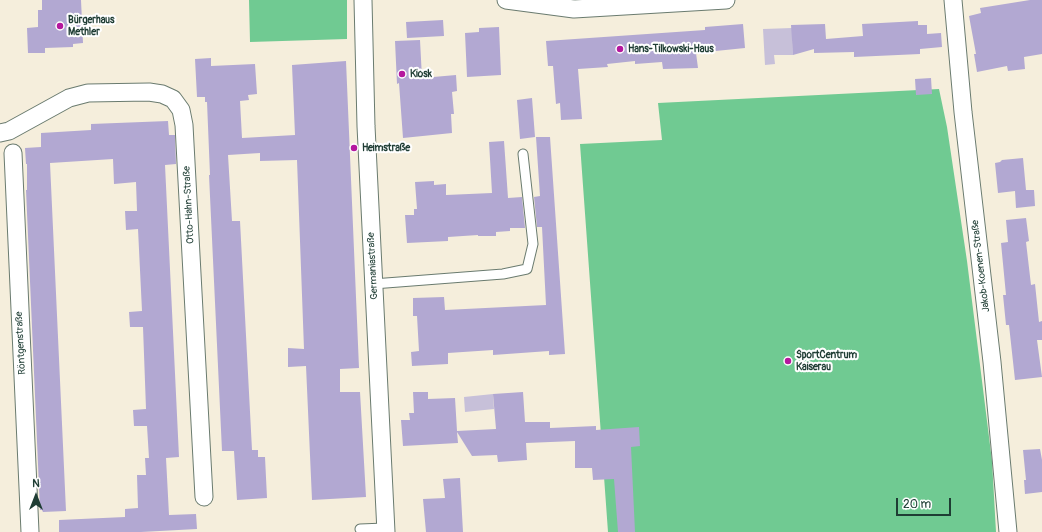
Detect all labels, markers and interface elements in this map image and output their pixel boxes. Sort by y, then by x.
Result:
place label: Bürgerhaus Methler [68,14,115,38]
marker: Bürgerhaus Methler [55,21,65,31]
place label: Hans-Tilkowski-Haus [628,43,714,55]
marker: Hans-Tilkowski-Haus [615,44,625,54]
place label: Kiosk [410,68,432,80]
marker: Kiosk [397,69,407,79]
place label: Heimstraße [362,142,410,154]
marker: Heimstraße [349,143,359,153]
street label: Otto-Hahn-Straße [181,166,197,244]
street label: Jakob-Koenen-Straße [969,219,993,313]
street label: Germaniastraße [365,232,381,300]
street label: Röntgenstraße [13,311,29,375]
place label: SportCentrum Kaiserau [796,349,857,372]
marker: SportCentrum Kaiserau [783,356,793,366]
north arrow [16,476,56,516]
text: N [32,477,40,490]
scale bar [898,490,953,516]
text: 20 m [903,497,931,512]

